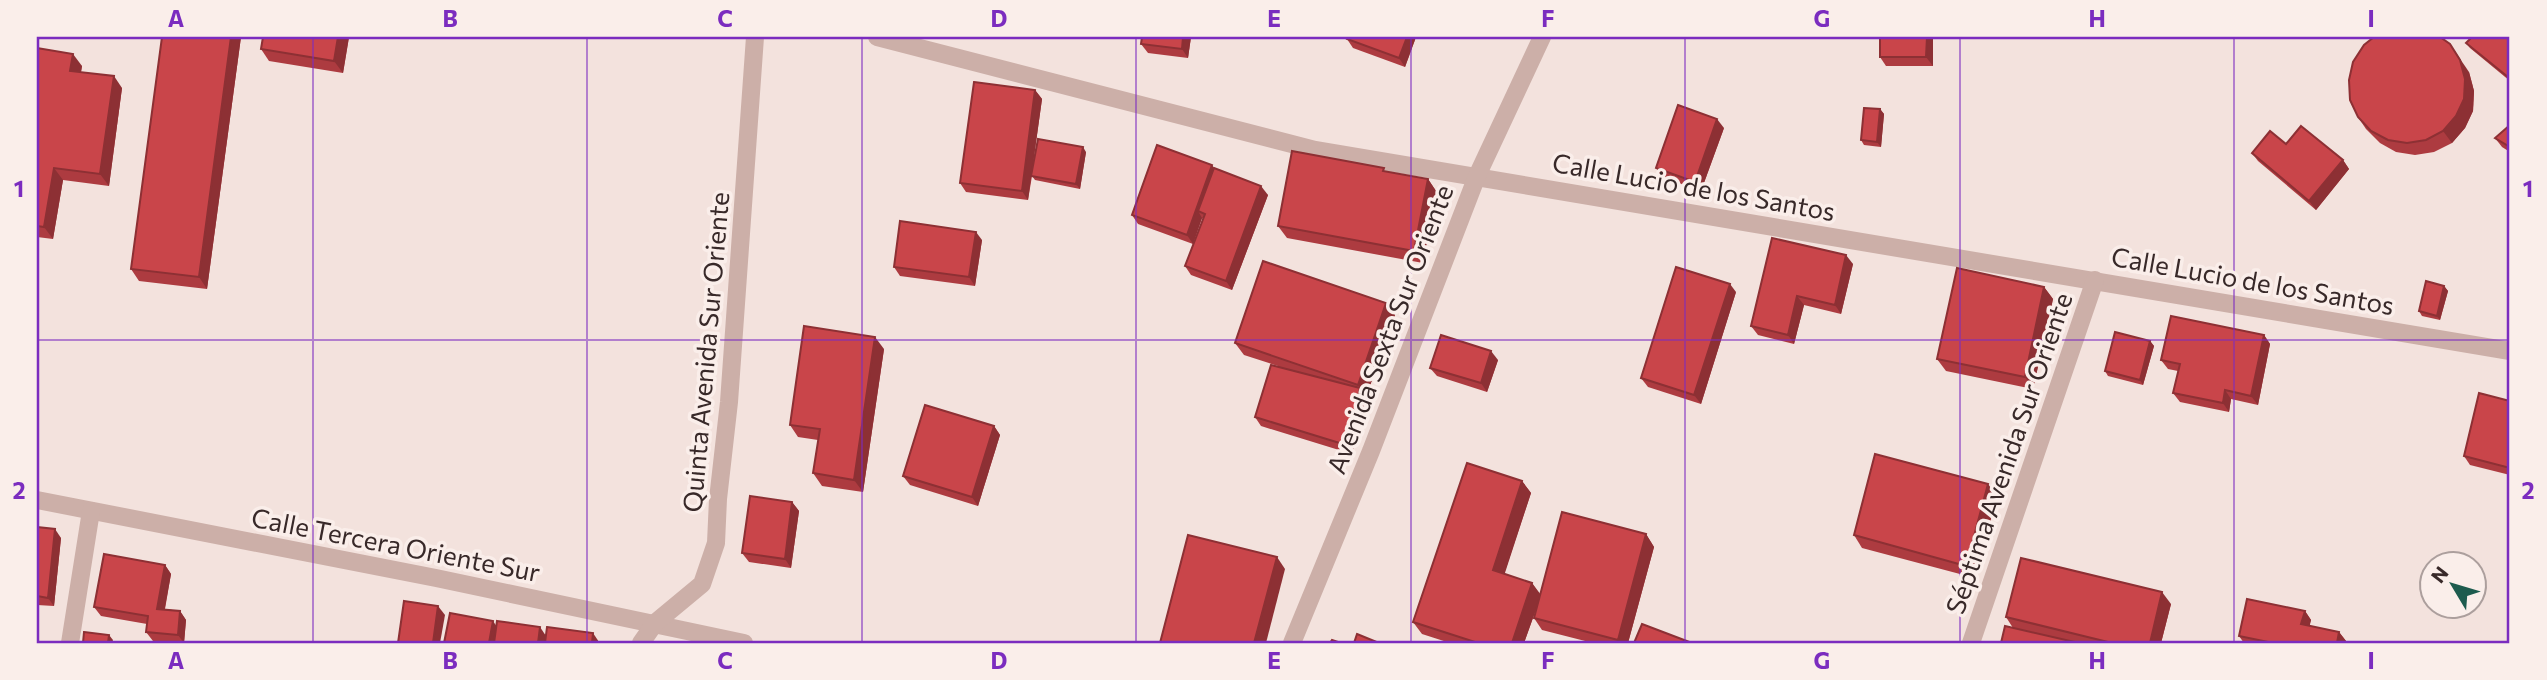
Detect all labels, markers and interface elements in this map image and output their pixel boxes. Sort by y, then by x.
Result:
text: A [168,4,185,32]
text: B [442,4,458,32]
text: C [717,4,733,32]
text: D [991,4,1008,32]
text: E [1267,4,1281,32]
text: F [1541,4,1555,32]
text: G [1814,4,1830,32]
text: H [2088,4,2106,32]
text: I [2367,4,2375,32]
street label: Calle Lucio de los Santos [1550,146,1838,226]
text: 1 [14,174,24,202]
text: 1 [2523,174,2533,202]
street label: Avenida Sexta Sur Oriente [1320,180,1458,478]
street label: Quinta Avenida Sur Oriente [676,190,734,514]
street label: Calle Lucio de los Santos [2109,240,2397,320]
street label: Séptima Avenida Sur Oriente [1938,288,2078,618]
text: 2 [12,476,26,504]
text: 2 [2521,476,2535,504]
street label: Calle Tercera Oriente Sur [249,501,543,587]
north arrow [2418,550,2488,620]
text: N [2426,562,2453,587]
text: A [168,646,185,674]
text: B [442,646,458,674]
text: C [717,646,733,674]
text: D [991,646,1008,674]
text: E [1267,646,1281,674]
text: F [1541,646,1555,674]
text: G [1814,646,1830,674]
text: H [2088,646,2106,674]
text: I [2367,646,2375,674]

